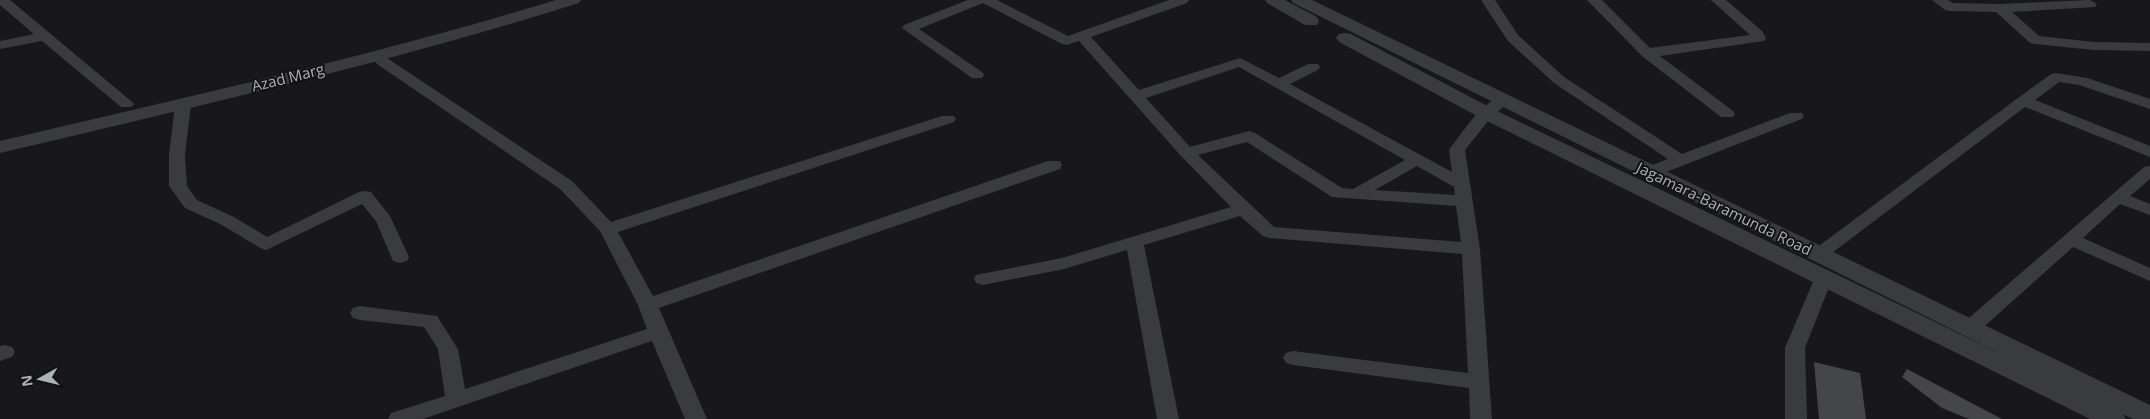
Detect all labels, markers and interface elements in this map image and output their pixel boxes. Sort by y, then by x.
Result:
street label: Azad Marg [249,58,326,96]
street label: Jagamara-Baramunda Road [1632,156,1815,259]
north arrow [15,354,65,404]
text: N [16,374,37,388]

